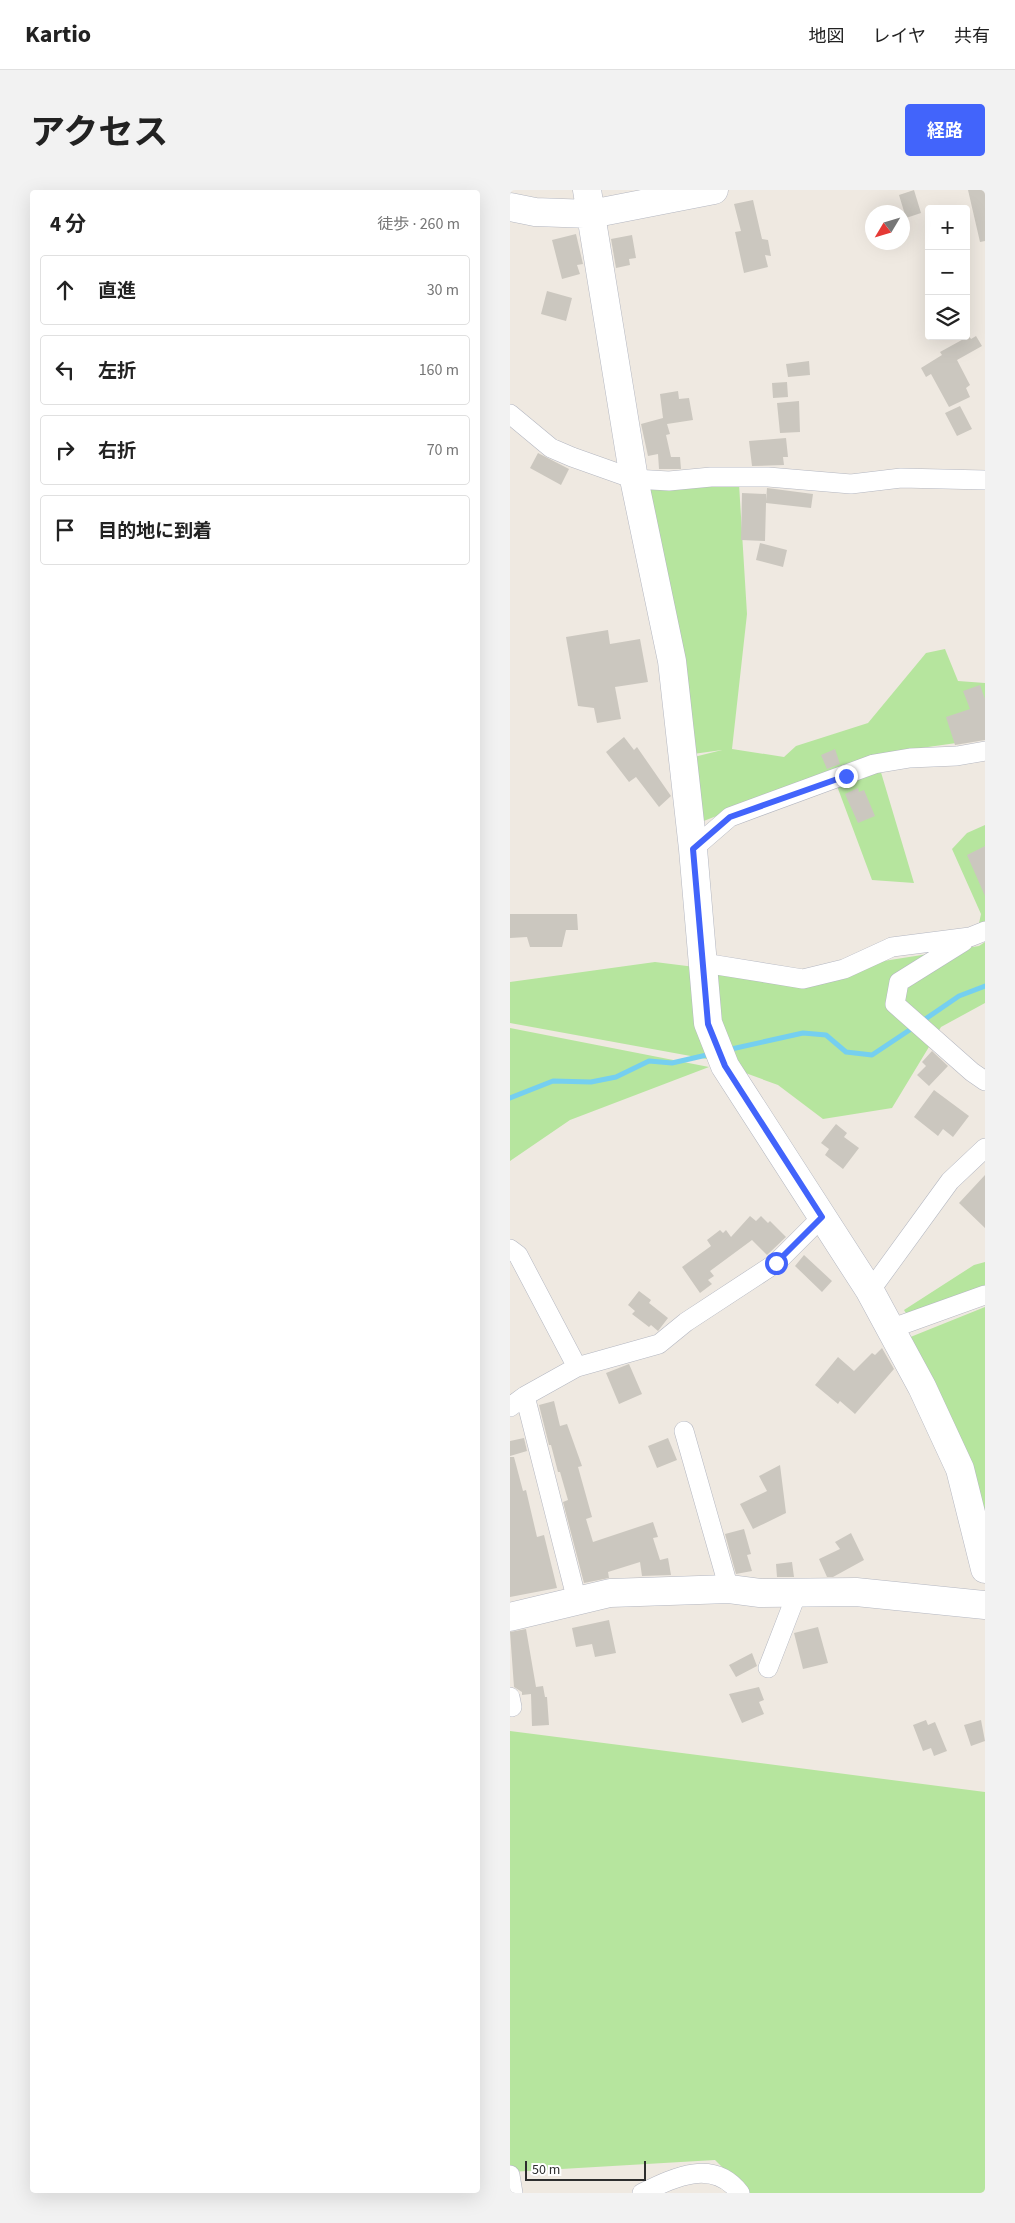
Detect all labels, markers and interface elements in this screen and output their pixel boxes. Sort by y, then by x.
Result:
text: Kartio [25,17,91,52]
text: 地図 [809,24,845,49]
text: レイヤ [873,24,926,49]
text: 共有 [954,24,990,49]
button: 経路 [905,104,985,156]
text: アクセス [30,108,168,158]
north arrow [865,205,910,250]
map controls [925,205,970,340]
button: + [925,205,970,250]
text: 4 分 [50,209,86,239]
text: 徒歩 · 260 m [377,213,460,235]
button: − [925,250,970,295]
icon: ahead [51,276,79,304]
text: 直進 [98,278,136,305]
text: 30 m [427,279,459,301]
button: layers [925,295,970,340]
icon: left [51,356,79,384]
text: 左折 [98,358,136,385]
text: 160 m [419,359,459,381]
icon: right [51,436,79,464]
text: 右折 [98,438,136,465]
text: 70 m [427,439,459,461]
icon: arrive [51,516,79,544]
text: 目的地に到着 [98,518,212,545]
route end [835,765,858,788]
route start [765,1252,788,1275]
scale bar [525,2158,646,2181]
text: 50 m [532,2160,560,2180]

